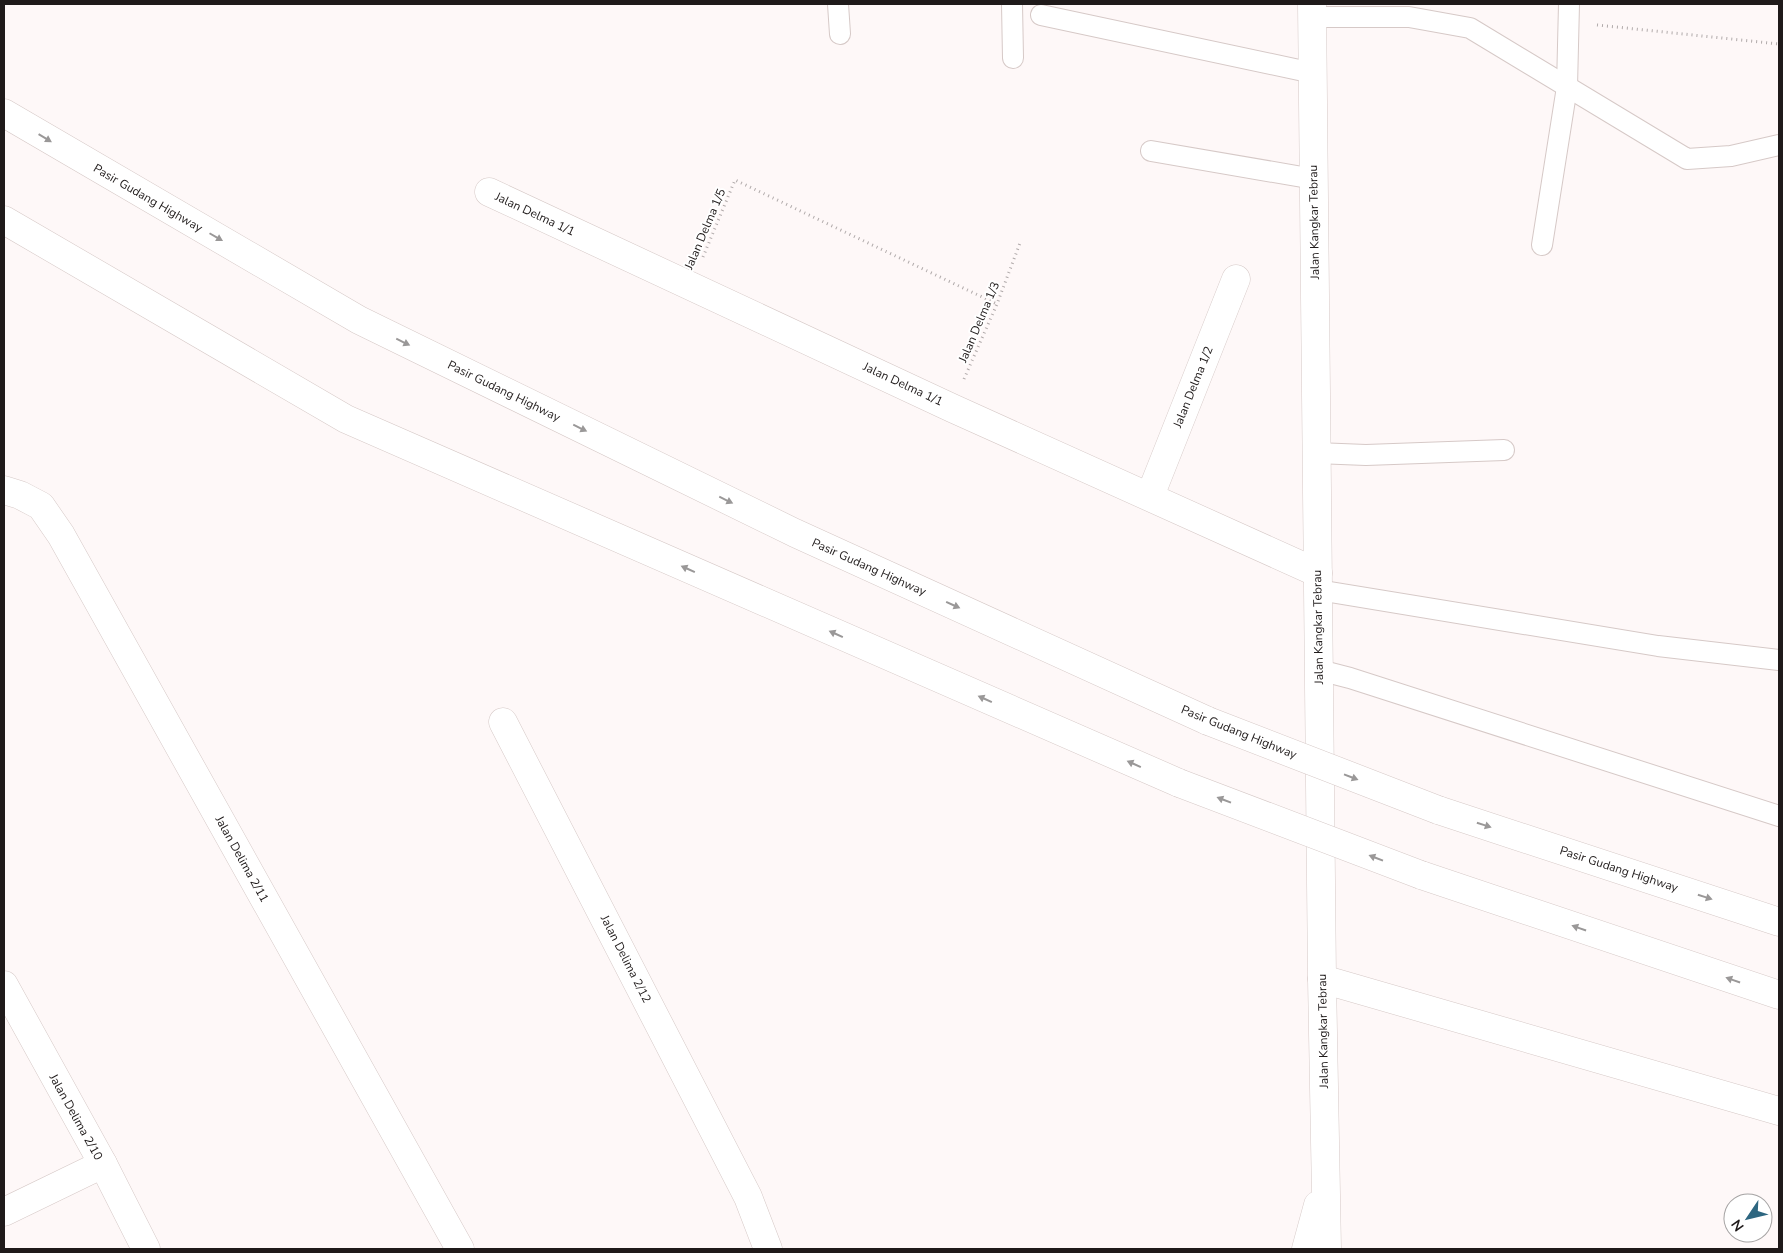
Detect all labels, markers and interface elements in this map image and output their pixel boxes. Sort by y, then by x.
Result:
one-way arrow [39,133,52,143]
street label: Pasir Gudang Highway [91,160,206,236]
street label: Jalan Kangkar Tebrau [1305,165,1323,280]
street label: Jalan Delma 1/5 [680,186,729,273]
street label: Jalan Delma 1/1 [492,188,578,240]
one-way arrow [209,233,223,242]
street label: Jalan Delma 1/3 [954,279,1003,366]
one-way arrow [396,338,410,346]
street label: Jalan Delma 1/2 [1169,344,1217,431]
street label: Pasir Gudang Highway [445,357,564,426]
street label: Jalan Delma 1/1 [860,358,946,410]
one-way arrow [573,425,587,433]
one-way arrow [719,496,733,504]
street label: Pasir Gudang Highway [809,535,929,600]
one-way arrow [681,564,695,572]
street label: Jalan Kangkar Tebrau [1309,570,1327,685]
one-way arrow [946,602,960,610]
one-way arrow [829,629,844,637]
one-way arrow [978,694,992,702]
street label: Pasir Gudang Highway [1179,701,1300,763]
one-way arrow [1127,759,1141,767]
one-way arrow [1344,773,1359,781]
one-way arrow [1216,796,1231,803]
street label: Jalan Delima 2/11 [211,812,272,905]
one-way arrow [1477,822,1492,830]
street label: Pasir Gudang Highway [1558,842,1681,896]
one-way arrow [1368,854,1383,861]
one-way arrow [1698,894,1713,902]
street label: Jalan Delima 2/12 [597,912,655,1006]
one-way arrow [1571,924,1586,932]
street label: Jalan Kangkar Tebrau [1314,974,1332,1089]
one-way arrow [1725,976,1740,984]
street label: Jalan Delima 2/10 [45,1070,106,1163]
north arrow [1723,1193,1773,1243]
text: N [1727,1215,1749,1235]

